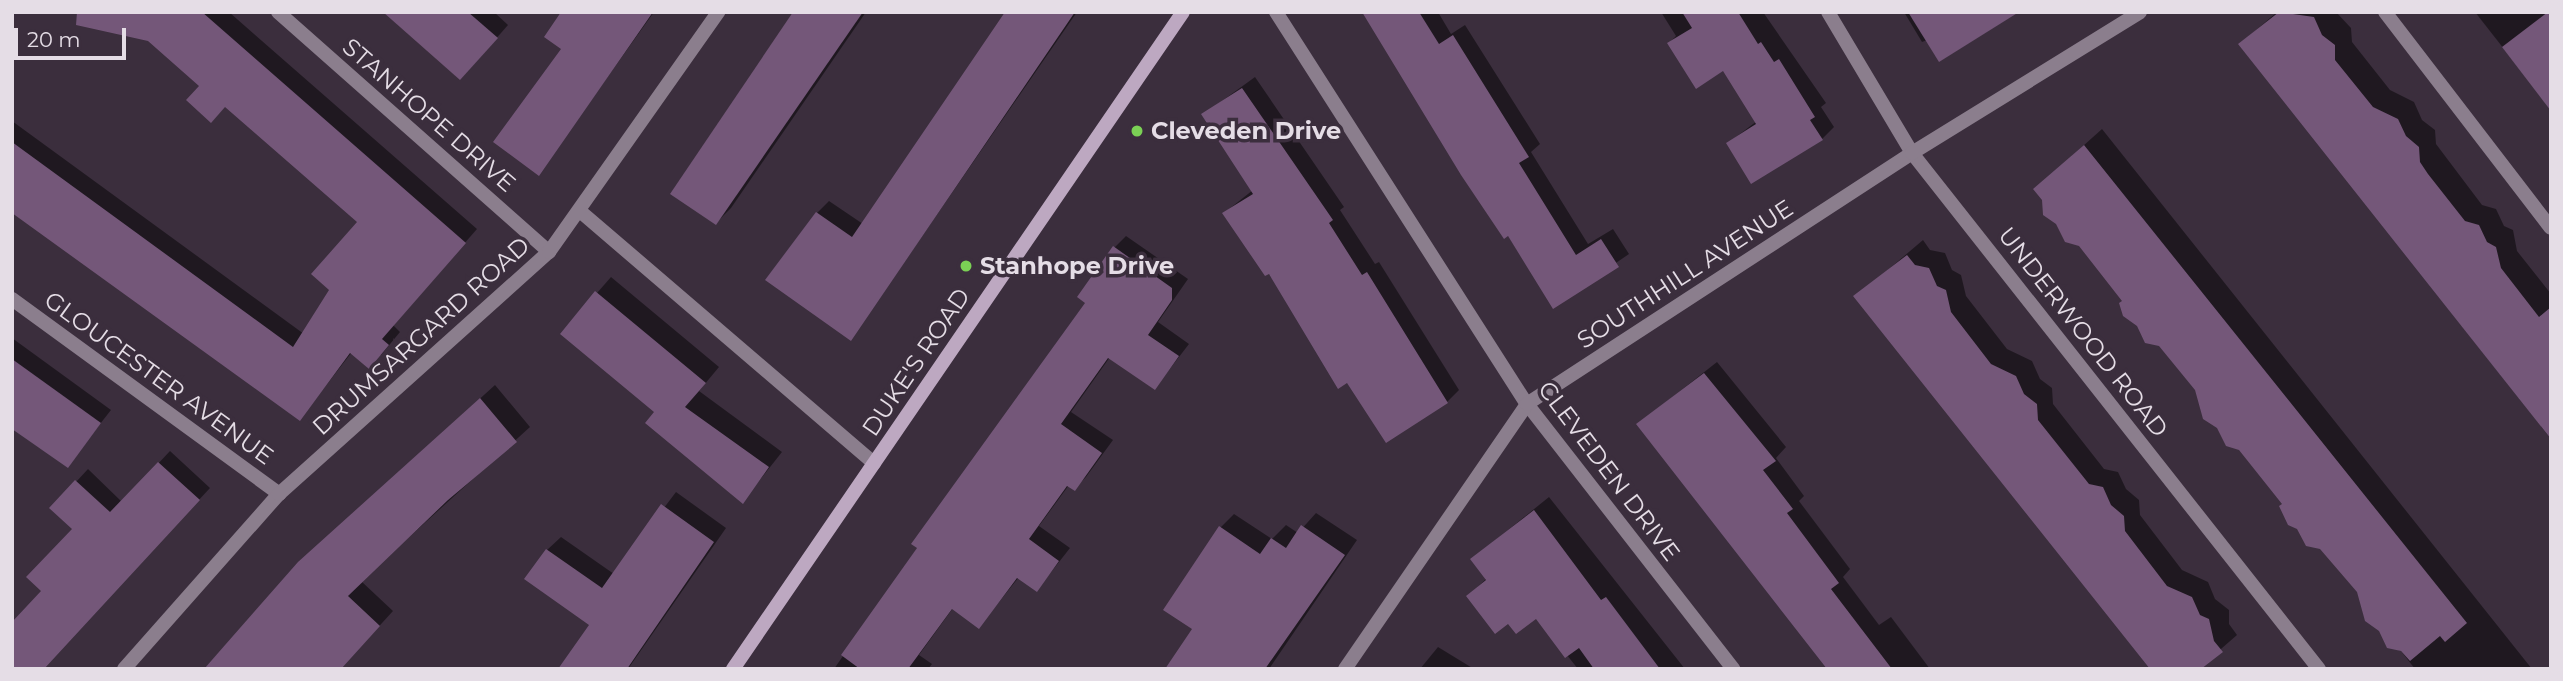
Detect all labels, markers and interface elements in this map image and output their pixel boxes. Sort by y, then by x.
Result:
scale bar [18,14,130,58]
text: 20 m [27,27,81,52]
street label: STANHOPE DRIVE [337,32,521,198]
place label: Cleveden Drive [1151,117,1341,145]
marker: Cleveden Drive [1129,123,1145,139]
street label: SOUTHHILL AVENUE [1572,193,1798,355]
street label: UNDERWOOD ROAD [1992,221,2174,443]
street label: DRUMSARGARD ROAD [307,231,535,441]
place label: Stanhope Drive [980,252,1174,280]
marker: Stanhope Drive [958,258,974,274]
street label: DUKE'S ROAD [856,283,976,441]
street label: GLOUCESTER AVENUE [39,285,279,471]
street label: CLEVEDEN DRIVE [1532,375,1686,567]

